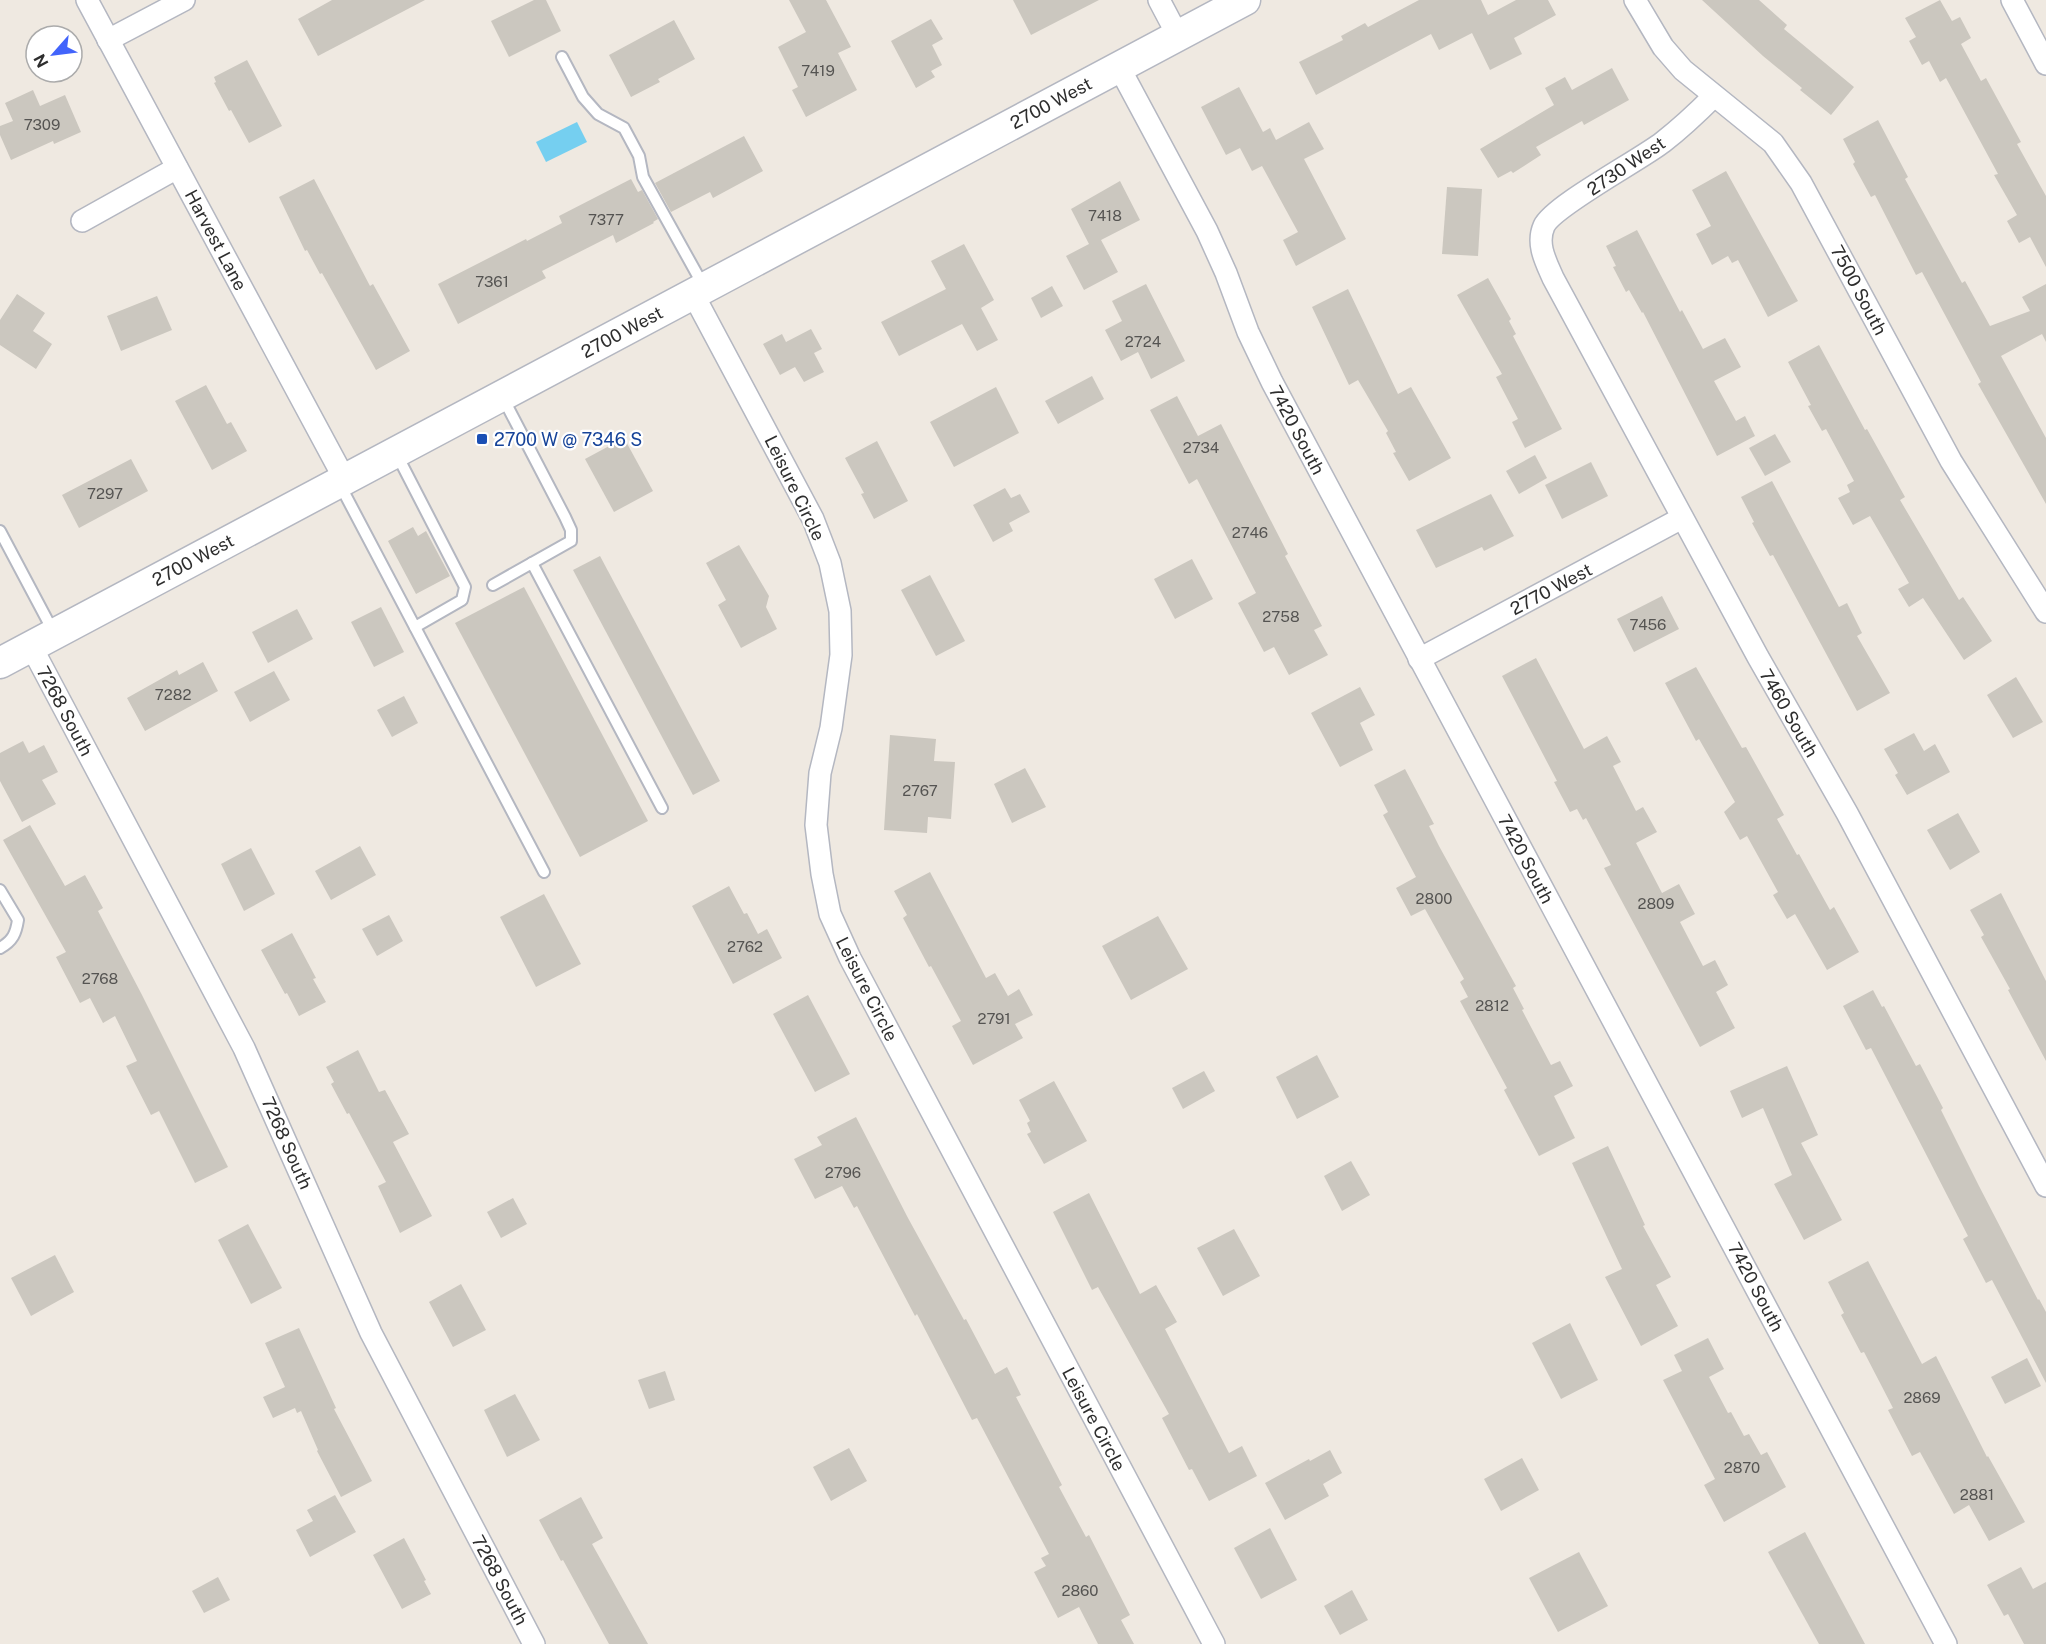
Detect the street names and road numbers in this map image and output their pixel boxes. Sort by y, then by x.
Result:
street label: 2700 West [1007,73,1095,133]
street label: 2730 West [1583,132,1669,200]
street label: Harvest Lane [181,186,251,294]
street label: 7500 South [1827,242,1891,338]
street label: 2700 West [578,302,666,362]
street label: 7420 South [1265,382,1329,478]
street label: Leisure Circle [760,432,830,544]
street label: 2700 West [149,530,237,590]
street label: 2770 West [1507,559,1595,619]
street label: 7268 South [33,662,97,760]
street label: 7460 South [1755,665,1823,761]
street label: 7420 South [1494,811,1558,907]
street label: Leisure Circle [832,933,902,1045]
street label: 7268 South [257,1094,317,1192]
street label: 7420 South [1724,1239,1788,1335]
street label: Leisure Circle [1058,1364,1130,1474]
street label: 7268 South [468,1531,532,1629]

